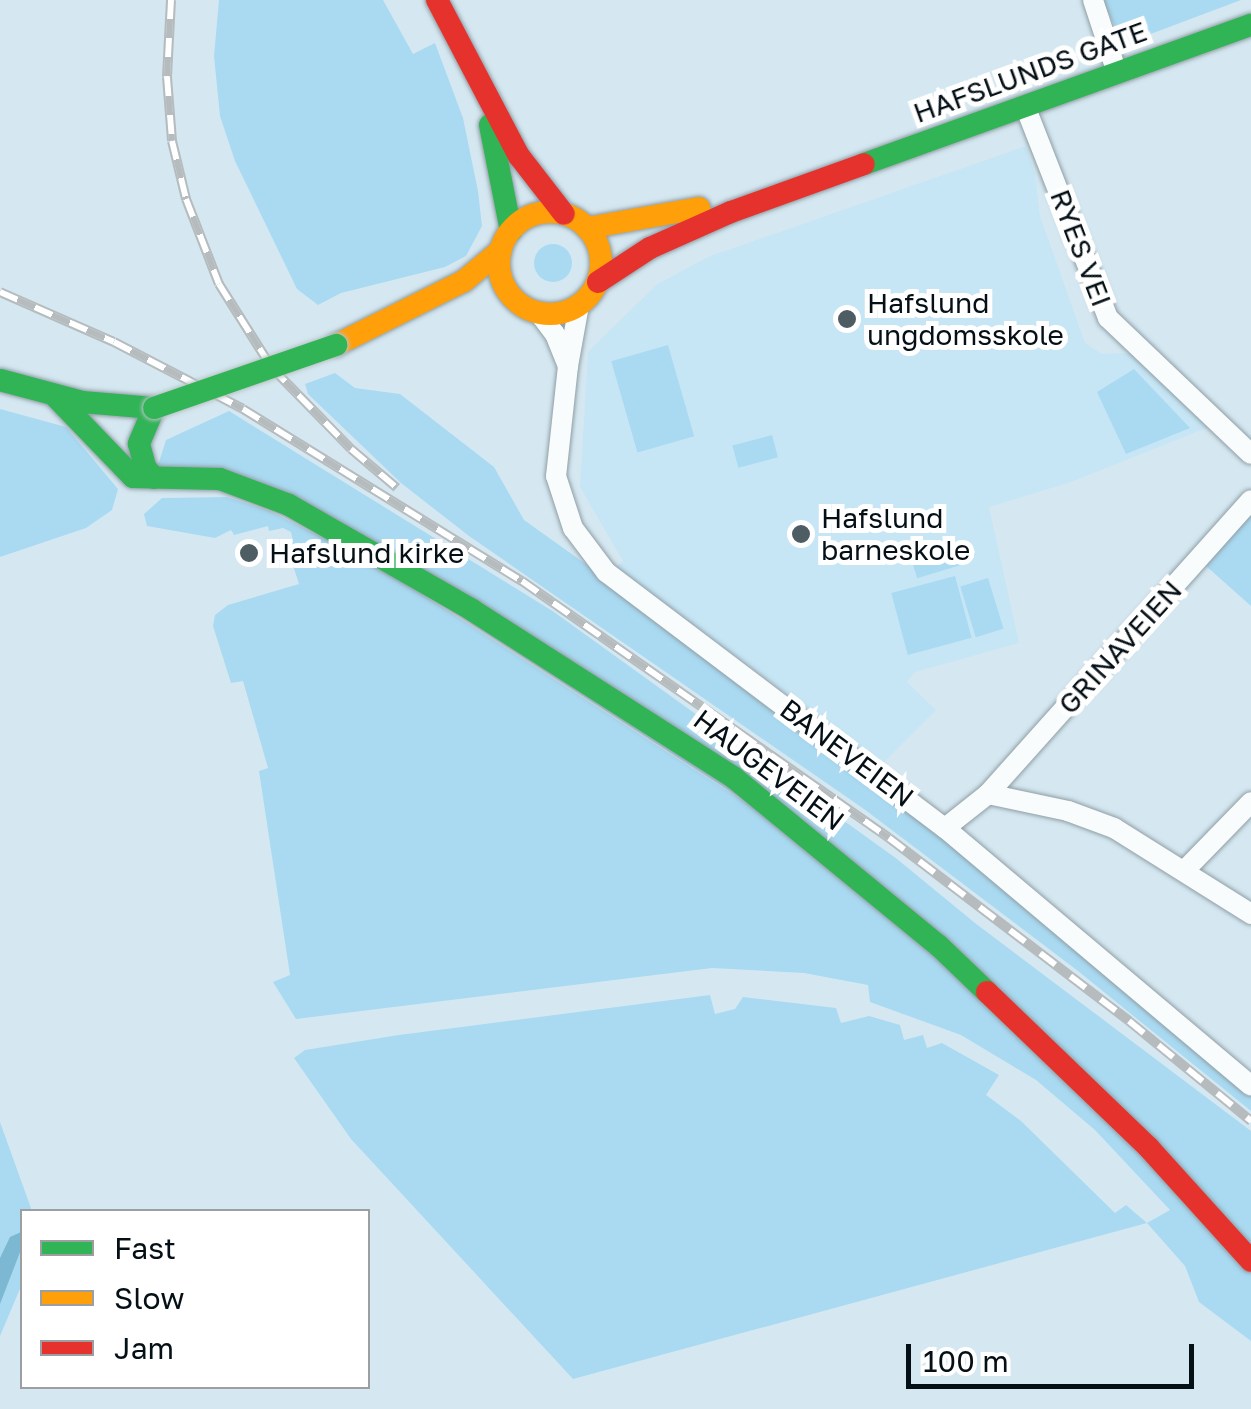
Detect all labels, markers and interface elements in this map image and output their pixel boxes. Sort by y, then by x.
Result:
street label: HAFSLUNDS GATE [909,14,1151,130]
street label: RYES VEI [1043,185,1119,311]
place label: Hafslund ungdomsskole [867,286,1064,352]
marker: Hafslund ungdomsskole [836,308,858,330]
place label: Hafslund barneskole [821,501,970,567]
marker: Hafslund barneskole [790,523,812,545]
place label: Hafslund kirke [269,536,464,570]
marker: Hafslund kirke [238,542,260,564]
street label: GRINAVEIEN [1051,573,1189,721]
street label: BANEVEIEN [774,692,920,814]
street label: HAUGEVEIEN [687,703,851,837]
legend [20,1209,370,1389]
text: Fast [114,1230,176,1266]
text: Slow [114,1280,185,1316]
scale bar [911,1324,1198,1386]
text: Jam [114,1330,174,1366]
text: 100 m [923,1343,1009,1379]

